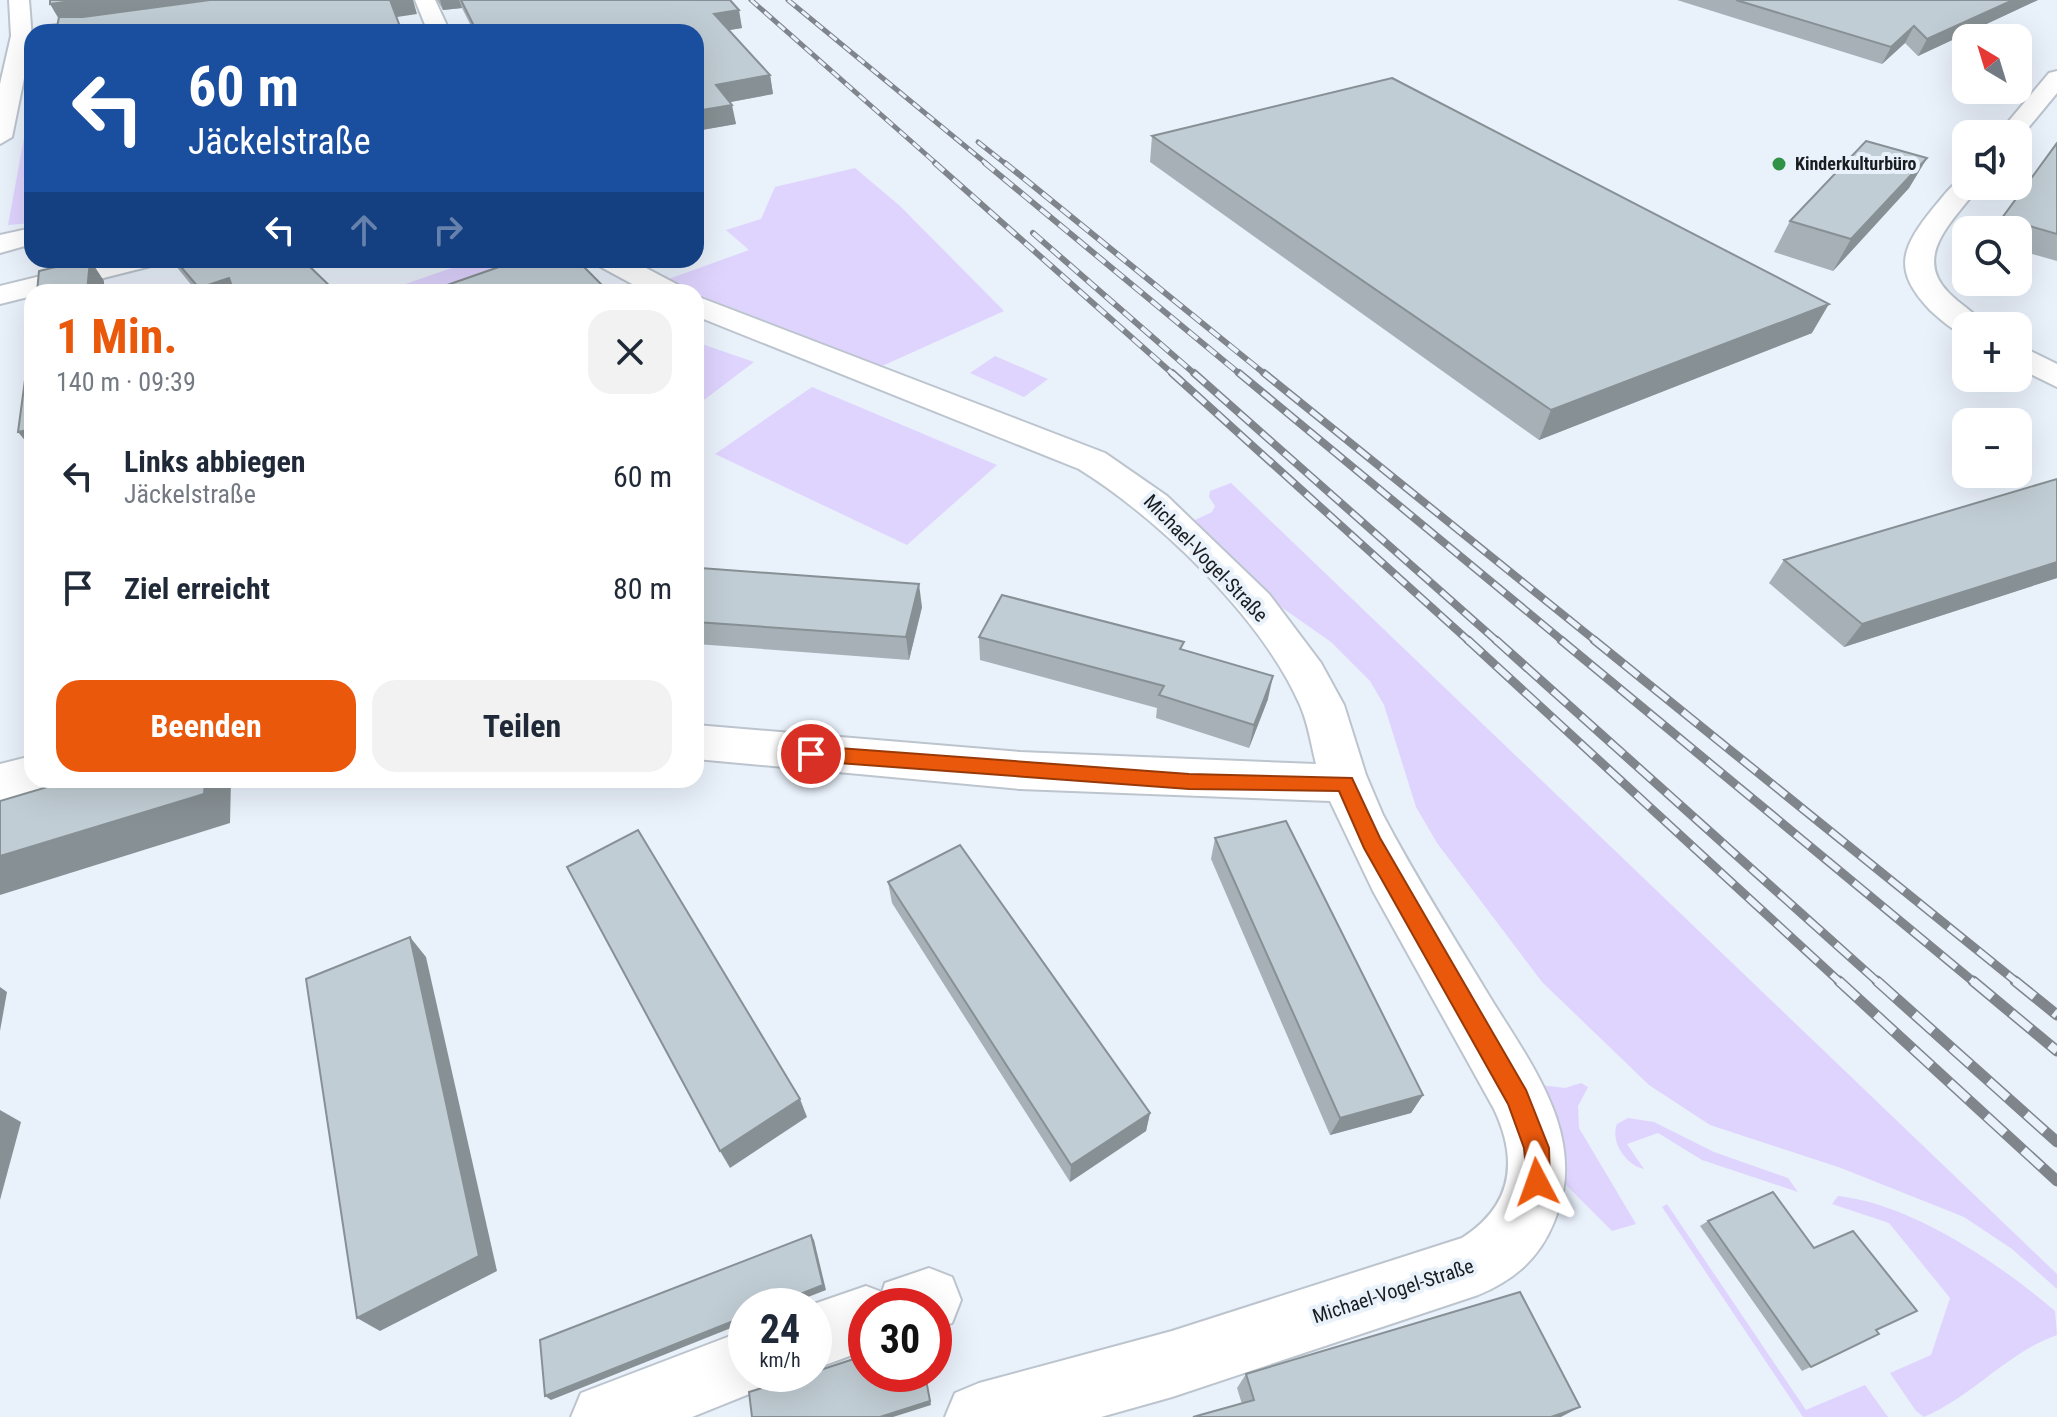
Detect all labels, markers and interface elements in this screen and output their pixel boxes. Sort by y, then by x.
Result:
north arrow [1952,24,2032,104]
map controls [1952,24,2032,488]
text: 60 m [188,54,299,120]
icon: left [56,56,160,160]
button: sound [1952,120,2032,200]
text: Jäckelstraße [188,121,371,163]
place label: Kinderkulturbüro [1795,153,1917,174]
marker: Kinderkulturbüro [1770,155,1788,173]
icon: left [258,208,302,252]
icon: ahead [342,208,386,252]
icon: right [426,208,470,252]
button: search [1952,216,2032,296]
text: 1 Min. [56,308,177,365]
button: close [588,310,672,394]
button: + [1952,312,2032,392]
text: 140 m · 09:39 [56,367,196,397]
button: − [1952,408,2032,488]
text: Links abbiegen [124,444,306,479]
icon: left [56,454,100,498]
text: 60 m [613,459,672,494]
text: Jäckelstraße [124,479,256,509]
street label: Michael-Vogel-Straße [1139,489,1273,627]
icon: arrive [56,566,100,610]
text: Ziel erreicht [124,571,270,606]
text: 80 m [613,571,672,606]
button: Beenden [56,680,356,772]
button: Teilen [372,680,672,772]
pin [777,720,845,788]
icon: arrive [789,732,833,776]
position arrow [1495,1140,1579,1224]
street label: Michael-Vogel-Straße [1309,1254,1477,1328]
speed limit sign: 30 [848,1288,952,1392]
text: 24 [760,1306,800,1353]
text: km/h [759,1348,801,1372]

